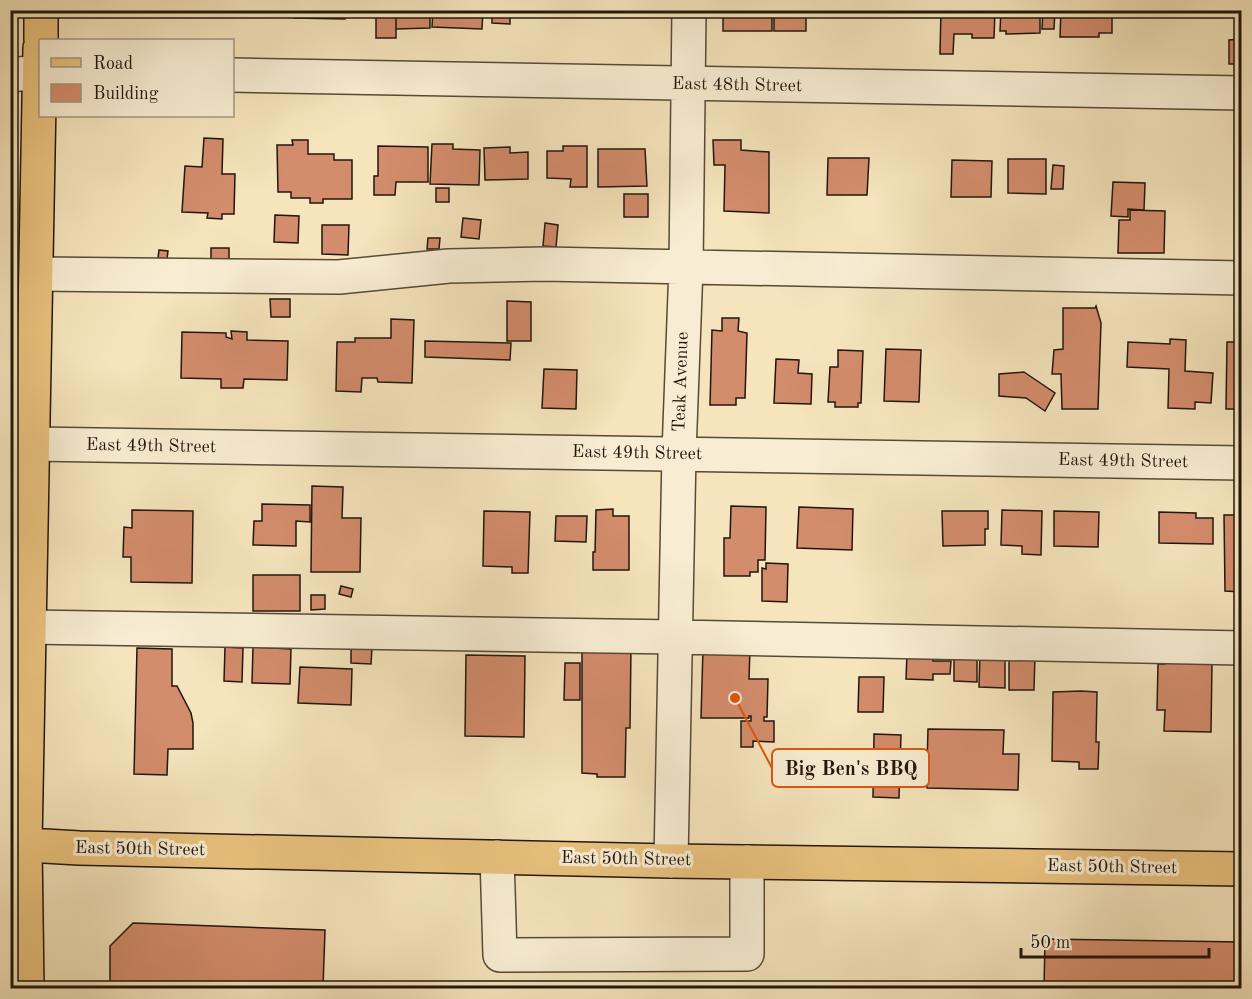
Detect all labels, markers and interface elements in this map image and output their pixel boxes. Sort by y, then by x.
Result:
legend [39,39,234,117]
text: Road [93,55,133,73]
street label: East 48th Street [672,75,802,95]
text: Building [93,85,159,103]
street label: Teak Avenue [670,332,692,432]
street label: East 49th Street [86,436,216,456]
street label: East 49th Street [572,443,702,463]
street label: East 49th Street [1058,451,1188,471]
callout: Big Ben's BBQ [772,749,929,787]
text: Big Ben's BBQ [784,760,918,780]
street label: East 50th Street [75,839,205,859]
street label: East 50th Street [561,849,691,869]
street label: East 50th Street [1047,857,1177,877]
scale bar [1021,921,1208,959]
text: 50 m [1030,934,1070,952]

